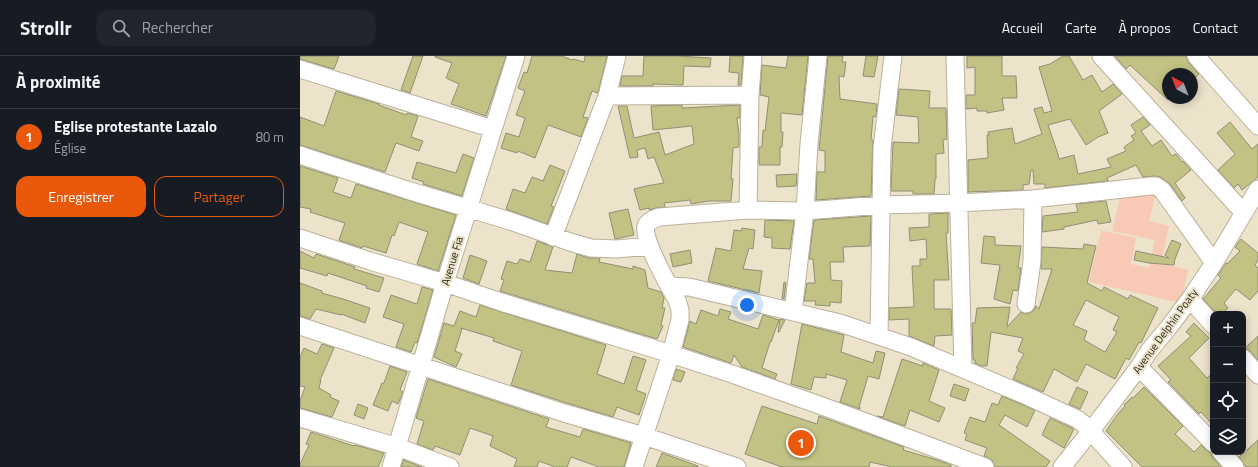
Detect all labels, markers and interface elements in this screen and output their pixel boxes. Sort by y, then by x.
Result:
search box [96,10,376,46]
text: Strollr [20,13,72,42]
text: Rechercher [142,16,213,39]
icon: search [110,17,132,39]
text: Accueil [1002,17,1043,38]
text: Carte [1065,17,1097,38]
text: À propos [1119,17,1171,38]
text: Contact [1193,17,1238,38]
north arrow [1162,68,1198,104]
text: À proximité [16,69,100,95]
text: Eglise protestante Lazalo [54,115,217,138]
text: 1 [25,127,33,147]
text: 80 m [256,127,284,147]
text: Église [54,138,86,158]
button: Enregistrer [16,176,146,217]
button: Partager [154,176,284,217]
street label: Avenue Fia [437,234,467,288]
street label: Avenue Delphin Poaty [1129,285,1202,377]
your location [737,295,757,315]
map controls [1210,311,1246,455]
button: + [1210,311,1246,347]
button: − [1210,347,1246,383]
button: locate [1210,383,1246,419]
button: layers [1210,419,1246,455]
pin: 1 [788,428,814,458]

